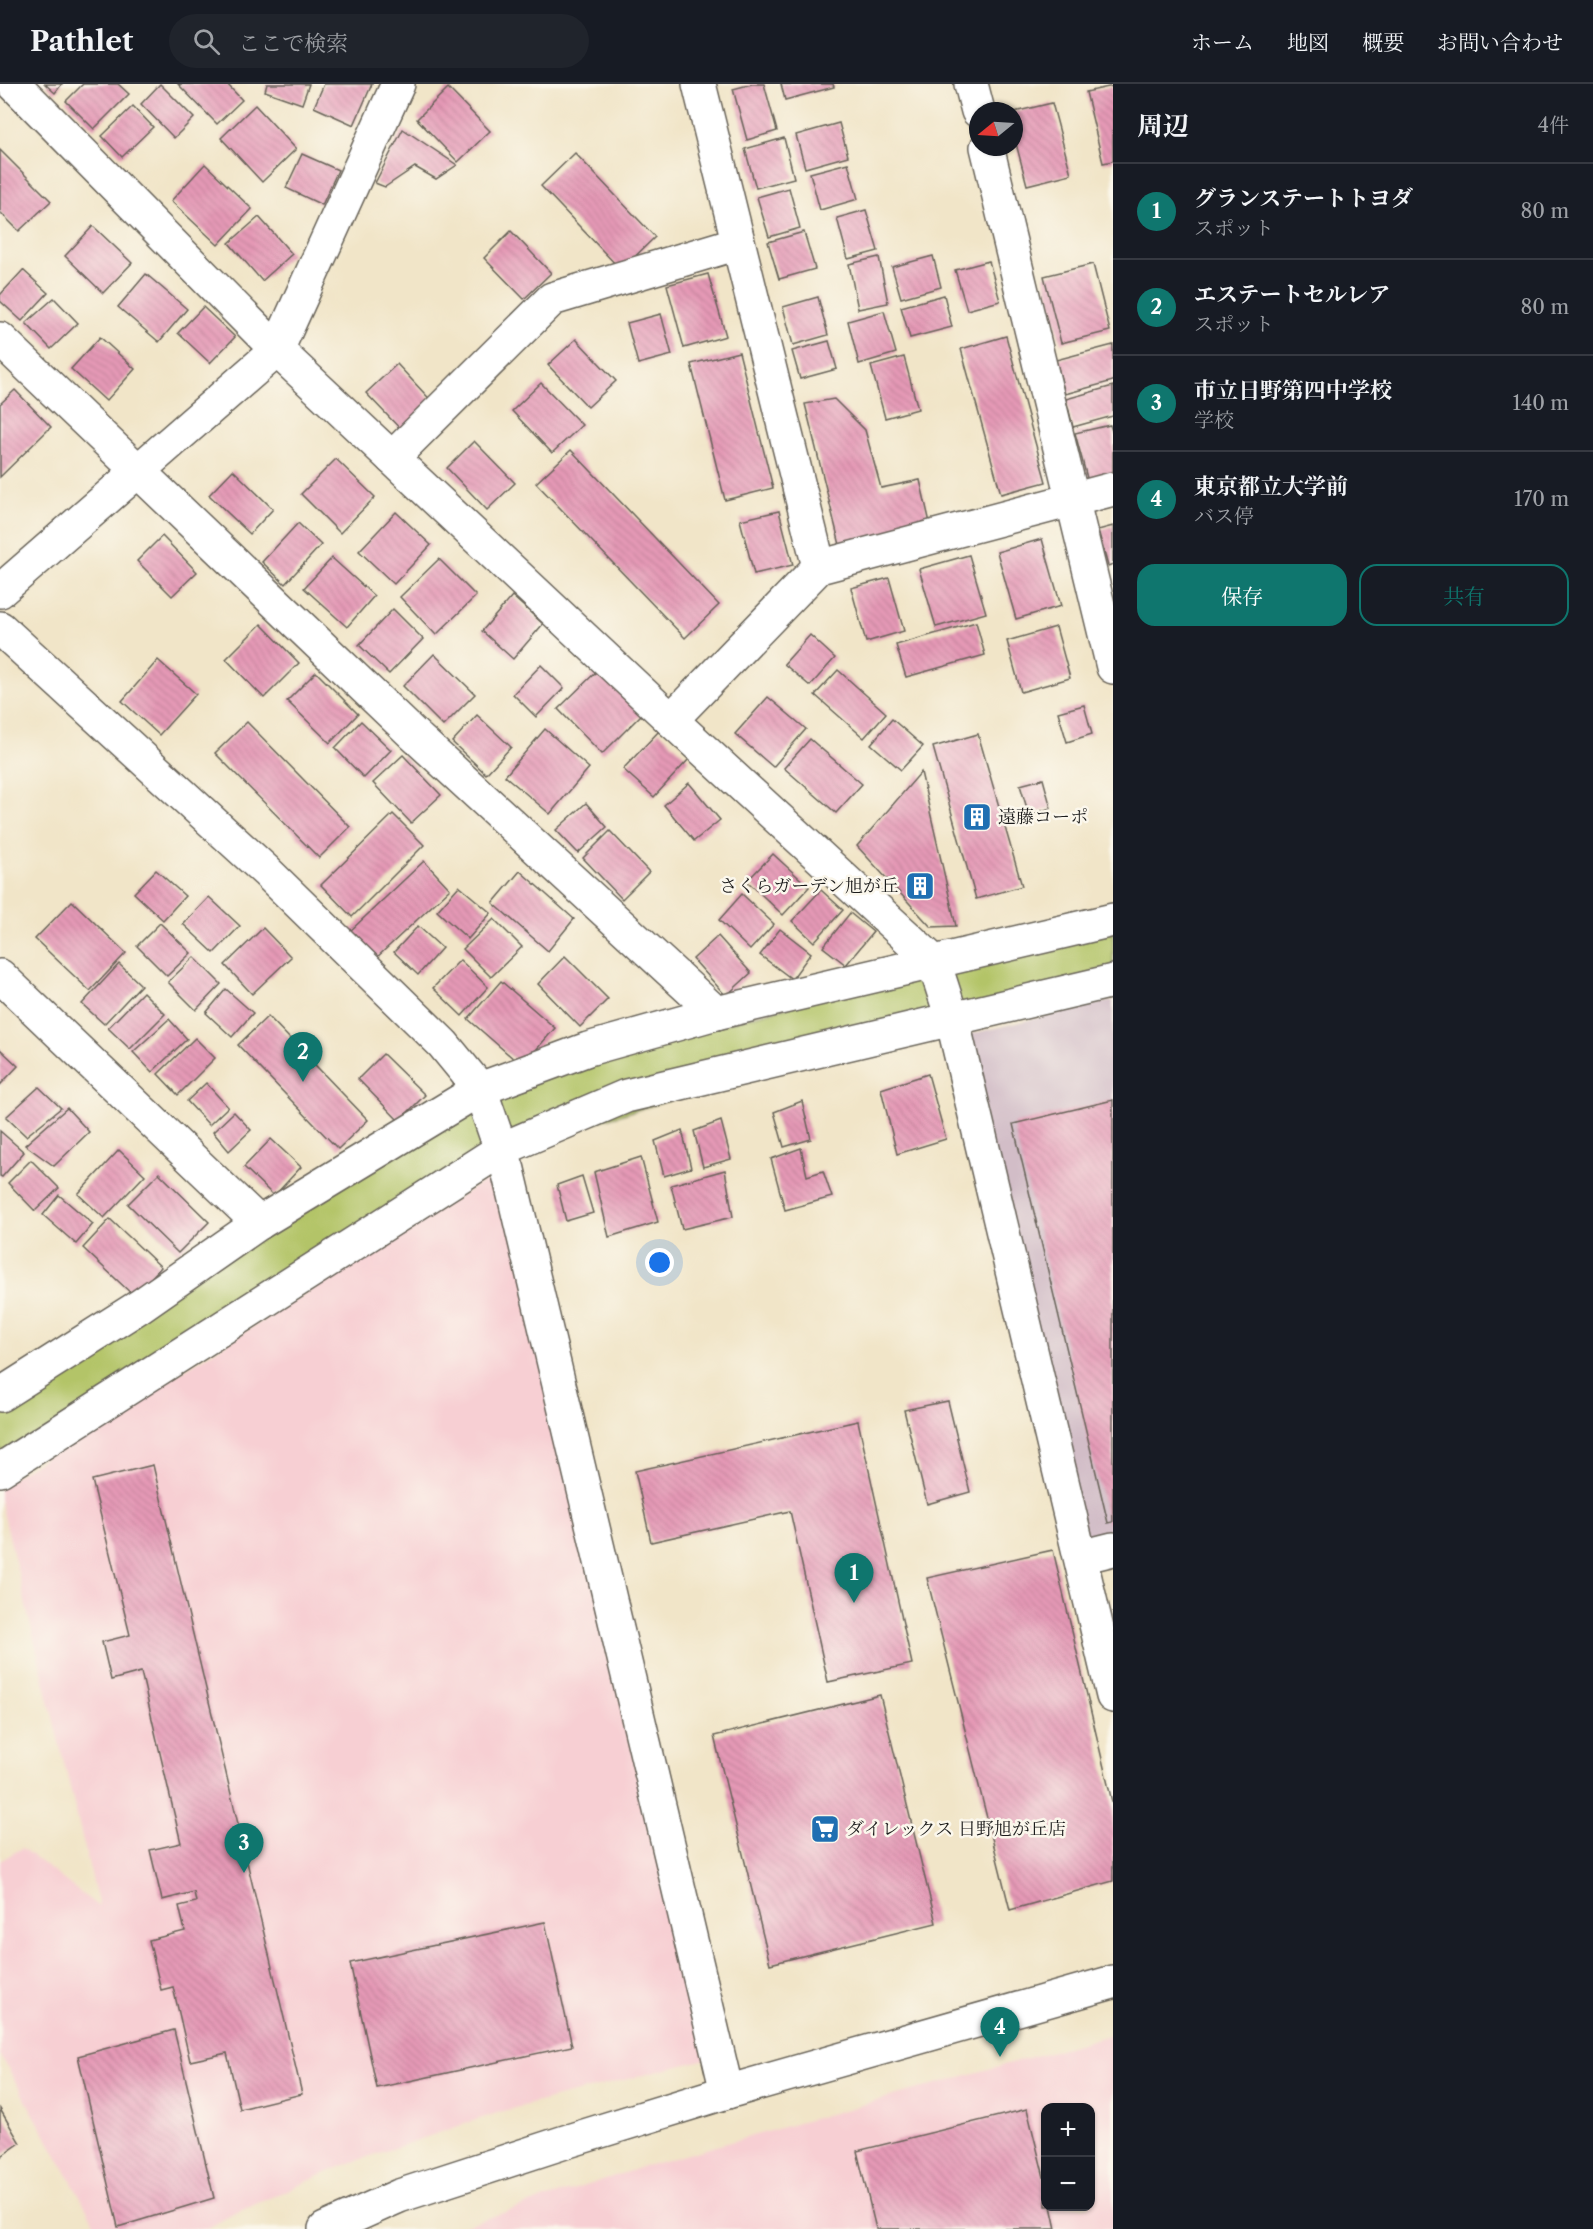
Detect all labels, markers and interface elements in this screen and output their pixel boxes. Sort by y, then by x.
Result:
search box [169,14,589,68]
text: Pathlet [30,24,133,58]
icon: search [190,25,223,58]
text: ここで検索 [238,30,348,57]
text: ホーム [1191,30,1254,55]
text: 地図 [1287,30,1329,55]
text: 概要 [1362,30,1404,55]
text: お問い合わせ [1437,30,1563,55]
north arrow [969,102,1023,156]
text: 周辺 [1137,110,1189,142]
text: 4件 [1537,113,1569,137]
text: グランステートトヨダ [1194,185,1413,212]
text: 1 [1152,199,1161,223]
text: 80 m [1521,199,1569,223]
text: スポット [1194,216,1274,240]
text: エステートセルレア [1194,281,1390,308]
text: 2 [1151,295,1162,319]
text: 80 m [1521,295,1569,319]
text: スポット [1194,312,1274,336]
text: 市立日野第四中学校 [1194,377,1392,404]
text: 3 [1151,391,1162,415]
text: 140 m [1512,391,1569,415]
text: 学校 [1194,408,1234,432]
text: 東京都立大学前 [1194,473,1348,500]
text: 4 [1151,487,1162,511]
text: 170 m [1514,487,1569,511]
text: バス停 [1194,504,1254,528]
button: 保存 [1137,564,1347,626]
button: 共有 [1359,564,1569,626]
building icon: 遠藤コーポ [961,801,993,833]
place label: 遠藤コーポ [998,806,1088,828]
building icon: さくらガーデン旭が丘 [904,870,936,902]
place label: さくらガーデン旭が丘 [719,875,899,897]
pin: 2 [284,1032,322,1082]
your location [645,1248,674,1277]
pin: 1 [834,1554,874,1603]
supermarket icon: ダイレックス 日野旭が丘店 [809,1813,841,1845]
place label: ダイレックス 日野旭が丘店 [846,1818,1066,1840]
pin: 3 [224,1824,264,1873]
pin: 4 [980,2008,1020,2057]
map controls [1041,2103,1095,2211]
button: + [1041,2103,1095,2157]
button: − [1041,2157,1095,2211]

